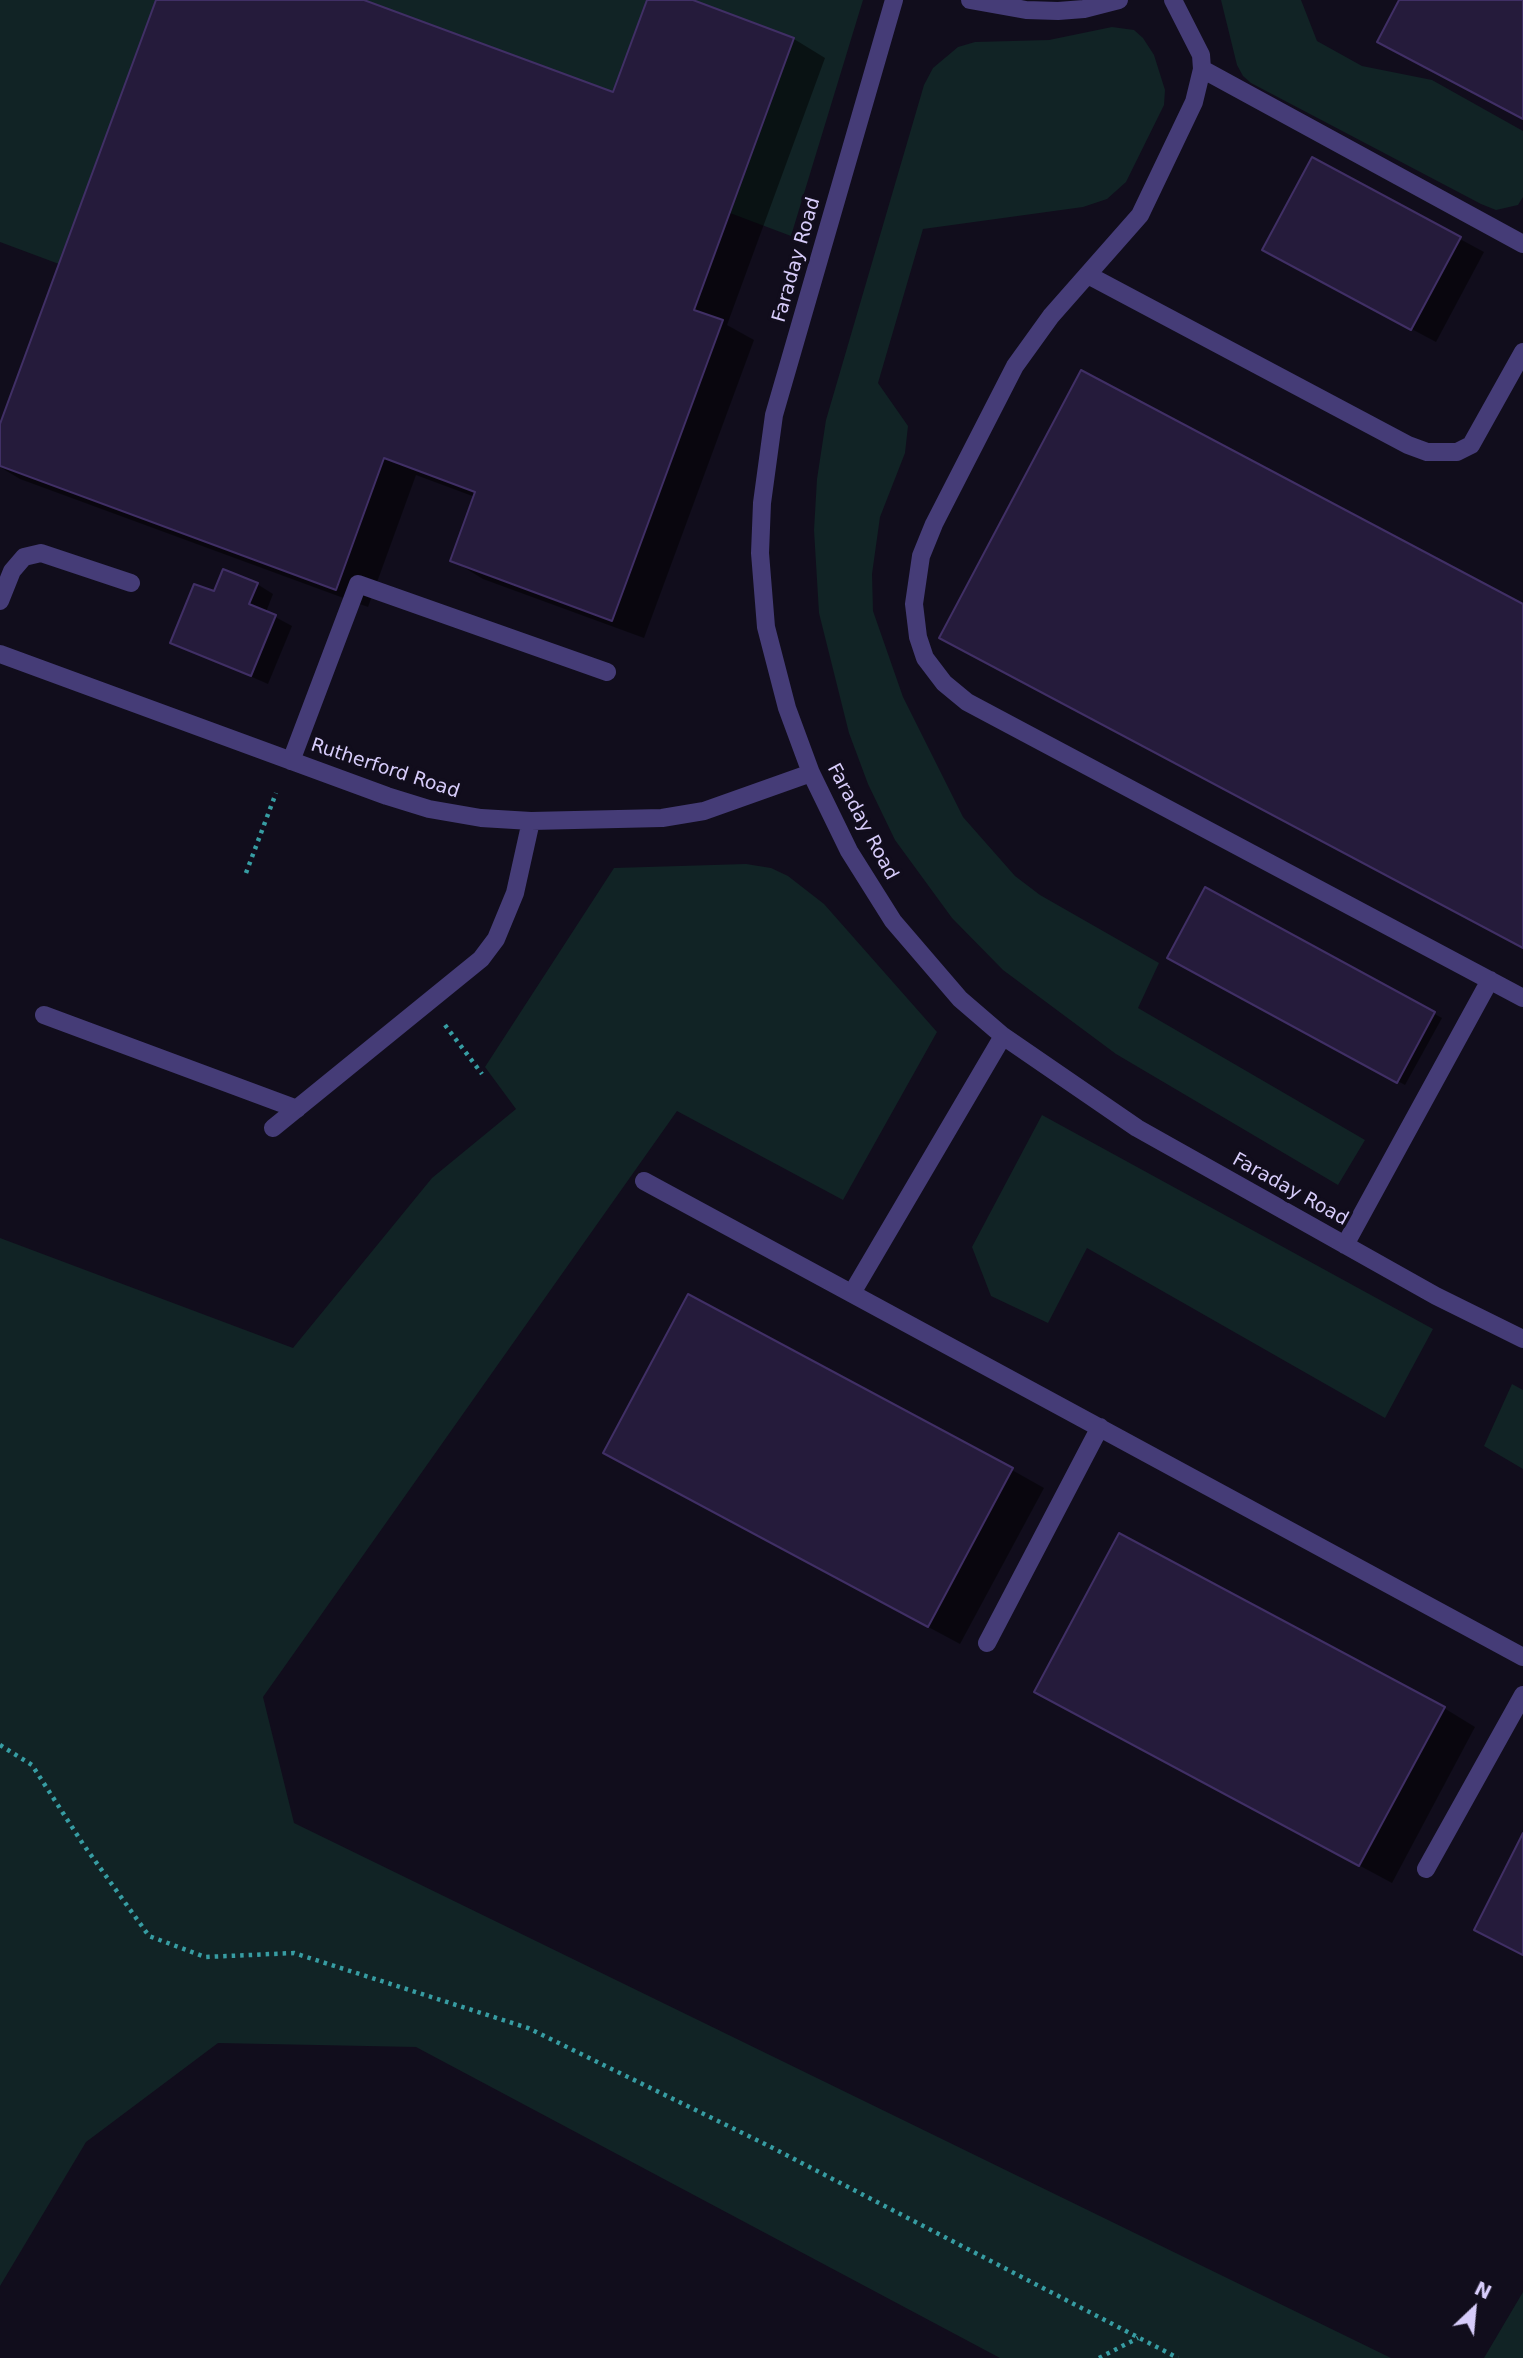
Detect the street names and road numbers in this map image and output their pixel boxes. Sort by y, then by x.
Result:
street label: Faraday Road [768,195,826,325]
street label: Rutherford Road [308,734,462,804]
street label: Faraday Road [822,760,902,884]
street label: Faraday Road [1228,1149,1352,1231]

